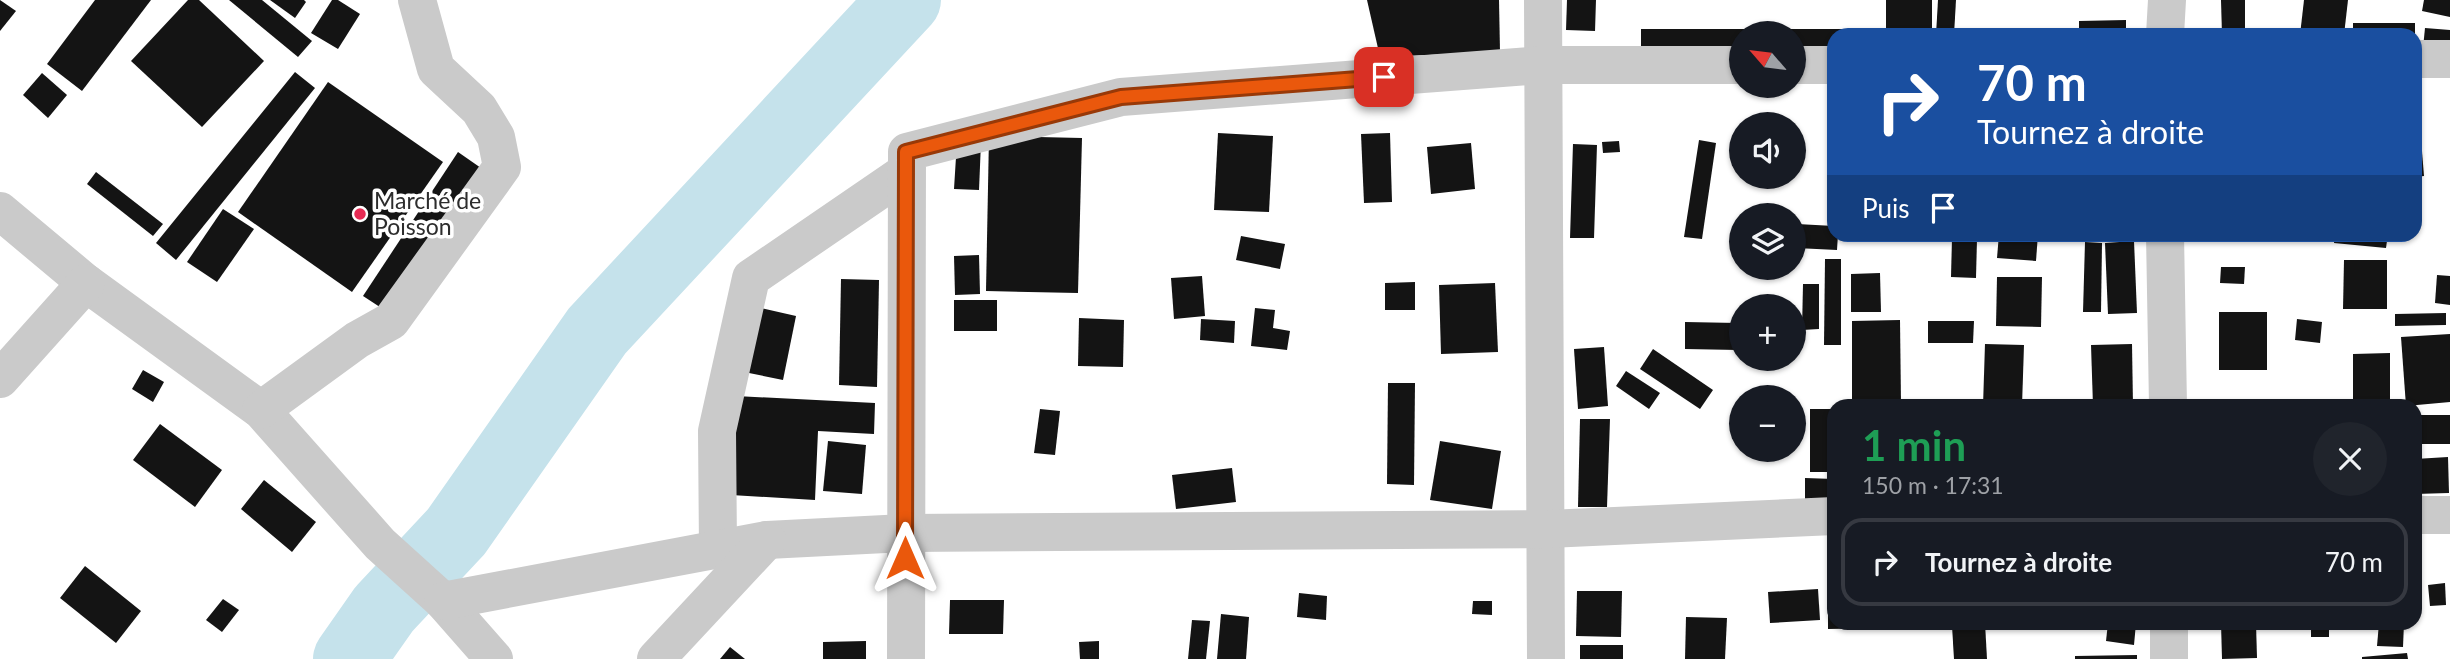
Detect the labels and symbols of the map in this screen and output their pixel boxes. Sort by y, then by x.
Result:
north arrow [1729,21,1806,98]
pin [1354,47,1414,107]
place label: Marché de Poisson [374,186,481,240]
marker: Marché de Poisson [352,206,368,222]
position arrow [868,521,942,595]

